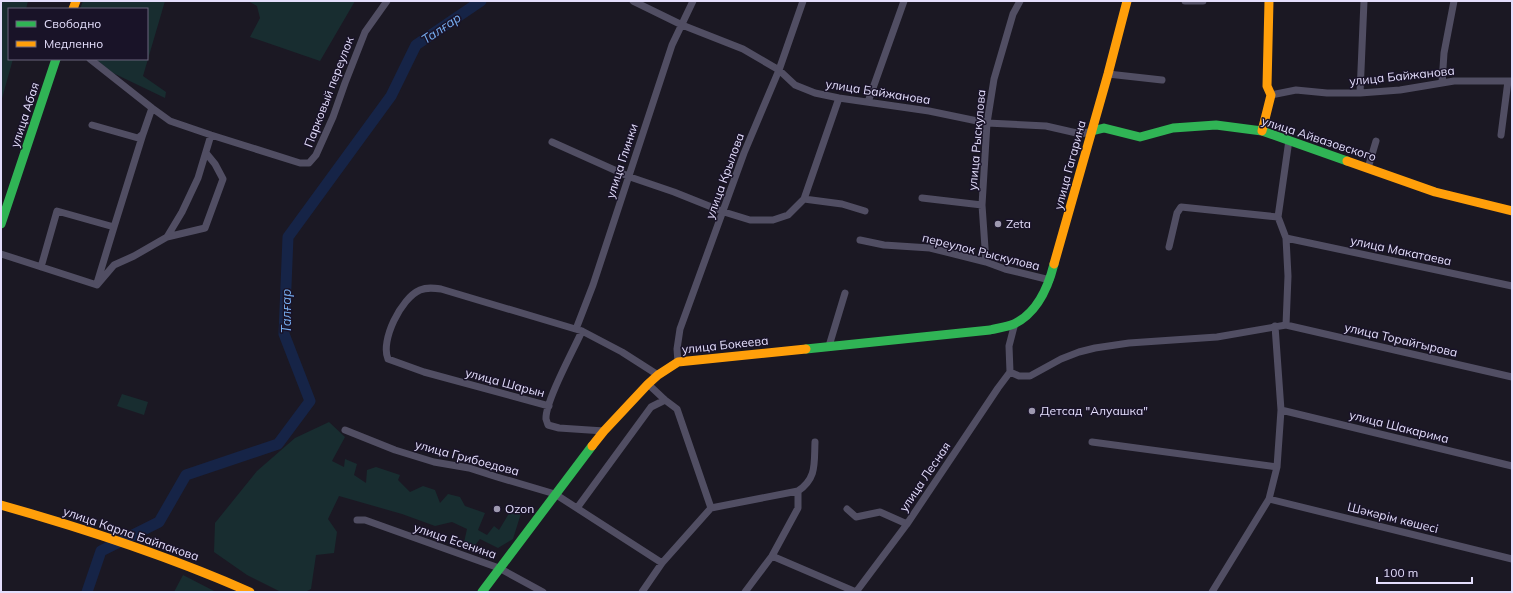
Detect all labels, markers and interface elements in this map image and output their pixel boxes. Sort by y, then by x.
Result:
legend [8,8,148,60]
water label: Талғар [418,9,464,47]
text: Свободно [44,16,101,31]
street label: Парковый переулок [300,34,357,149]
text: Медленно [44,36,103,51]
street label: улица Байжанова [1349,63,1455,88]
street label: улица Байжанова [825,76,932,107]
street label: улица Абая [7,80,42,149]
street label: улица Рыскулова [965,89,988,191]
street label: улица Айвазовского [1260,113,1378,164]
street label: улица Гагарина [1050,118,1089,211]
street label: улица Глинки [602,121,641,200]
street label: улица Крылова [702,131,747,221]
place label: Zeta [1006,216,1031,231]
marker: Zeta [993,219,1003,229]
street label: переулок Рыскулова [921,230,1042,273]
street label: улица Макатаева [1349,232,1453,269]
water label: Талғар [278,289,294,333]
street label: улица Торайгырова [1343,319,1459,360]
street label: улица Бокеева [681,332,769,357]
street label: улица Шарын [464,365,547,400]
place label: Детсад "Алуашка" [1040,403,1148,418]
marker: Детсад "Алуашка" [1027,406,1037,416]
street label: улица Шакарима [1348,407,1450,446]
street label: улица Грибоедова [413,436,521,479]
street label: улица Лесная [896,439,953,515]
street label: Шәкәрім көшесі [1346,499,1440,536]
place label: Ozon [505,501,534,516]
street label: улица Карла Байпакова [61,503,201,564]
marker: Ozon [492,504,502,514]
street label: улица Есенина [412,519,499,562]
scale bar [1377,559,1472,585]
text: 100 m [1383,565,1418,580]

